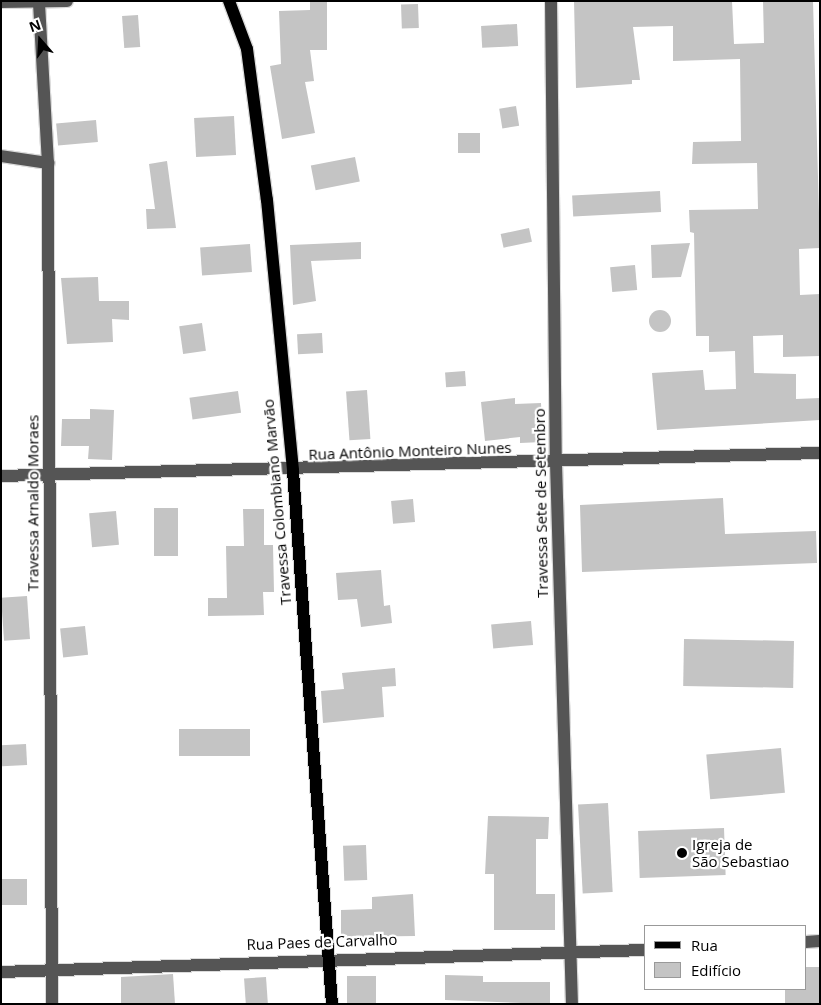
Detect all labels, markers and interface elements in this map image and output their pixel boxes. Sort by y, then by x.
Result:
north arrow [15,15,65,65]
text: N [26,15,43,36]
street label: Travessa Colombiano Marvão [259,398,295,606]
street label: Travessa Sete de Setembro [530,408,552,598]
street label: Travessa Arnaldo Moraes [24,415,42,591]
street label: Rua Antônio Monteiro Nunes [308,438,512,464]
place label: Igreja de São Sebastiao [692,835,789,870]
marker: Igreja de São Sebastiao [676,847,688,859]
legend [644,925,806,990]
street label: Rua Paes de Carvalho [246,930,398,954]
text: Rua [691,935,718,955]
text: Edifício [691,960,741,980]

